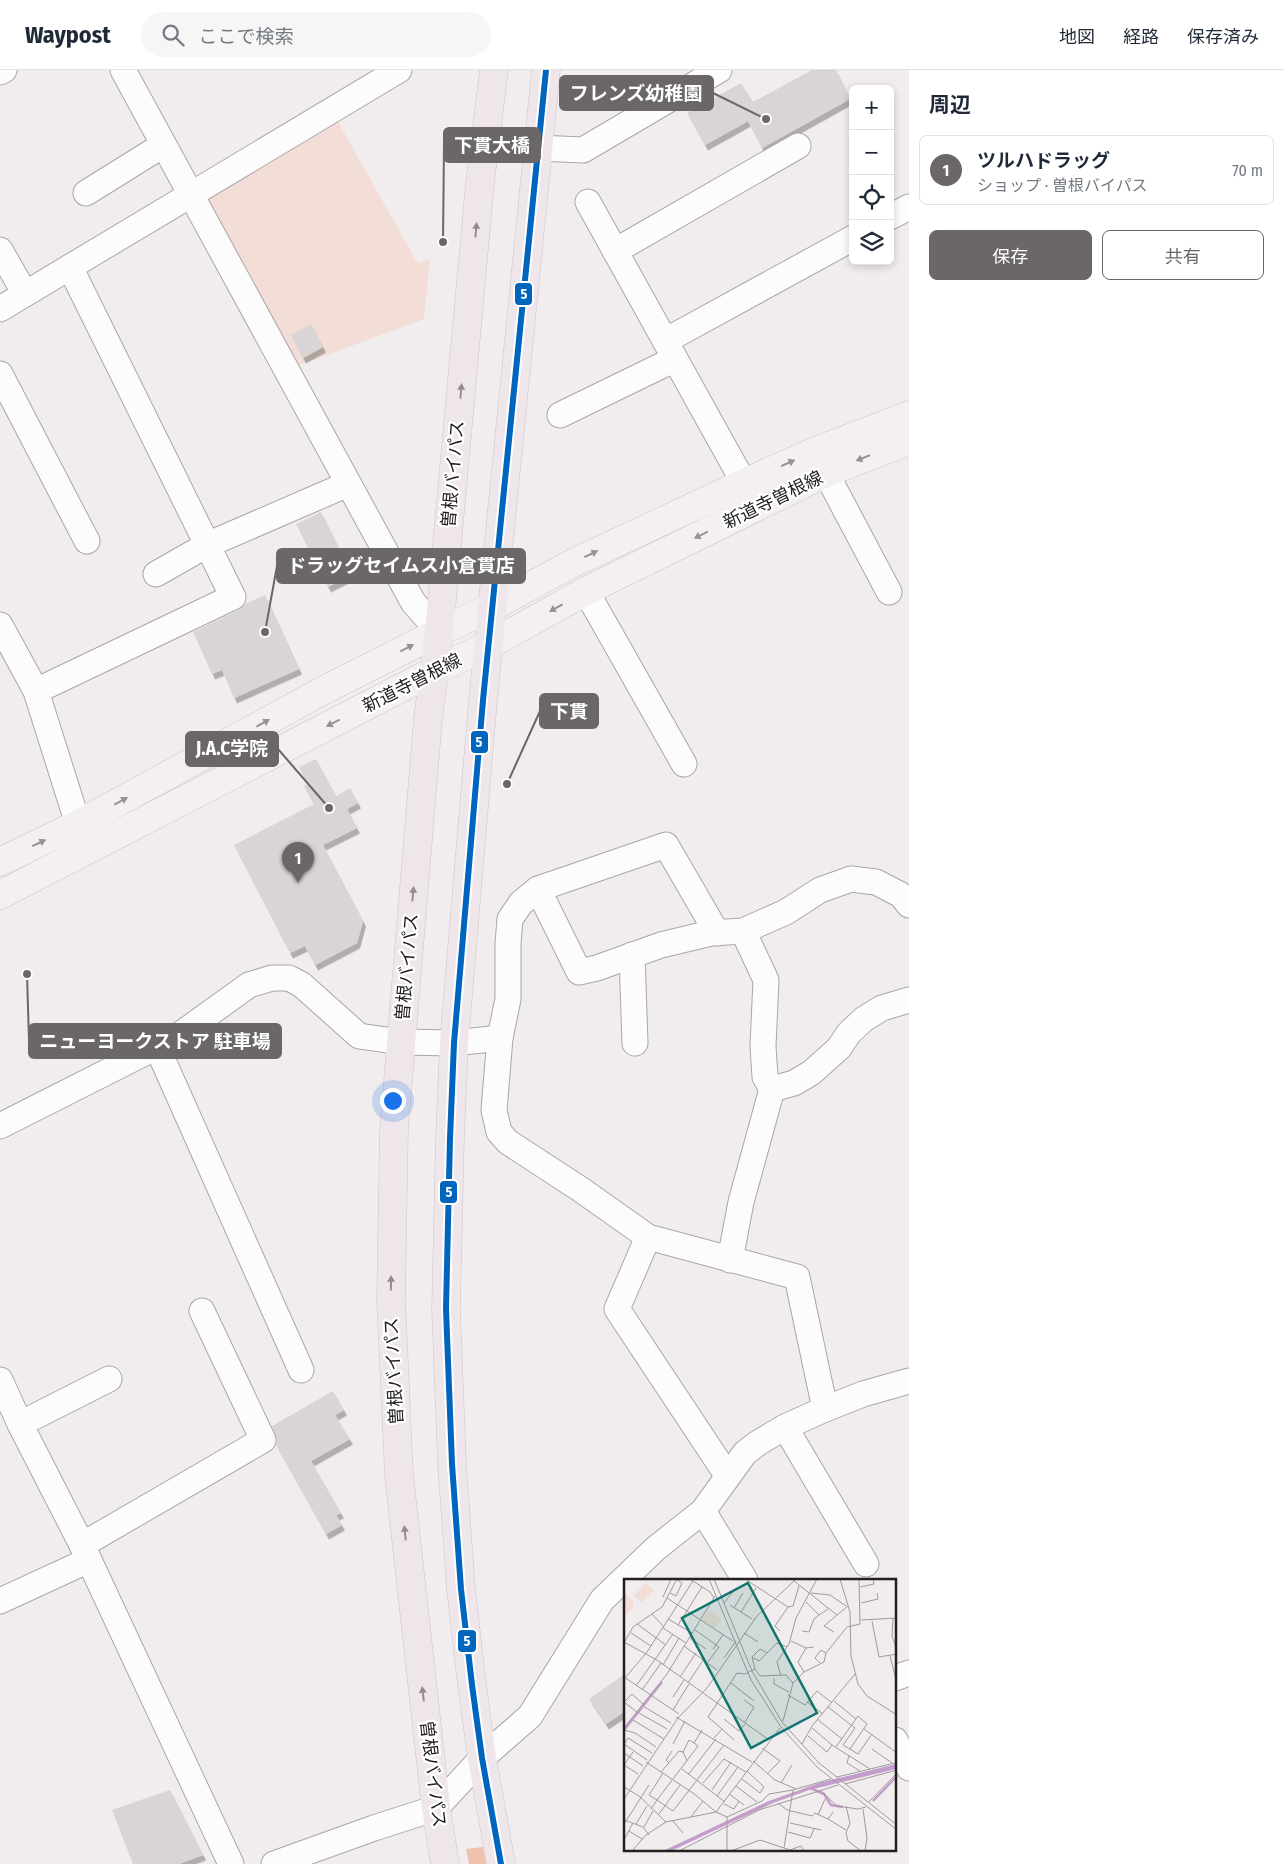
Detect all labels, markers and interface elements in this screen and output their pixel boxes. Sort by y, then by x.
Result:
search box [141,12,491,57]
text: Waypost [25,21,111,49]
icon: search [159,21,187,49]
text: ここで検索 [199,25,294,48]
text: 地図 [1059,26,1095,48]
text: 経路 [1123,26,1159,48]
text: 保存済み [1187,26,1259,48]
callout: フレンズ幼稚園 [560,76,713,110]
text: フレンズ幼稚園 [570,82,702,105]
map controls [849,85,894,265]
button: + [849,85,894,130]
text: 周辺 [929,92,971,118]
callout: 下貫大橋 [444,128,540,162]
button: − [849,130,894,175]
text: 下貫大橋 [454,134,530,157]
text: ツルハドラッグ [977,149,1110,172]
text: 1 [943,161,949,180]
text: 70 m [1232,161,1263,180]
button: locate [849,175,894,220]
text: ショップ · 曽根バイパス [977,176,1148,195]
button: layers [849,220,894,265]
one-way arrow [472,221,480,237]
button: 保存 [929,230,1092,280]
button: 共有 [1102,230,1264,280]
line badge: 5 [514,282,533,306]
text: 5 [521,286,528,303]
one-way arrow [457,383,465,399]
street label: 曽根バイパス [437,419,469,529]
one-way arrow [856,455,871,463]
one-way arrow [781,459,795,467]
street label: 新道寺曽根線 [720,466,826,534]
one-way arrow [694,531,708,539]
callout: ドラッグセイムス小倉貫店 [277,549,525,583]
one-way arrow [584,550,598,558]
text: ドラッグセイムス小倉貫店 [287,554,515,577]
one-way arrow [548,604,563,612]
one-way arrow [400,643,414,651]
street label: 新道寺曽根線 [359,649,465,717]
callout: 下貫 [540,694,598,728]
text: 下貫 [550,700,588,723]
one-way arrow [256,719,271,727]
one-way arrow [326,719,341,727]
line badge: 5 [470,730,489,754]
callout: J.A.C学院 [186,732,278,766]
text: 5 [476,734,483,751]
text: J.A.C学院 [195,737,268,760]
one-way arrow [113,797,128,805]
one-way arrow [32,838,46,846]
pin: 1 [282,842,314,883]
one-way arrow [409,886,417,902]
street label: 曽根バイパス [391,912,423,1022]
callout: ニューヨークストア 駐車場 [29,1024,281,1058]
text: ニューヨークストア 駐車場 [39,1030,271,1053]
your location [380,1088,406,1114]
line badge: 5 [439,1180,458,1204]
text: 5 [446,1184,453,1201]
one-way arrow [387,1275,395,1291]
street label: 曽根バイパス [380,1317,408,1425]
one-way arrow [401,1524,409,1540]
inset map [624,1579,896,1852]
line badge: 5 [457,1629,477,1653]
text: 5 [464,1633,471,1650]
one-way arrow [419,1686,427,1702]
street label: 曽根バイパス [416,1719,450,1829]

